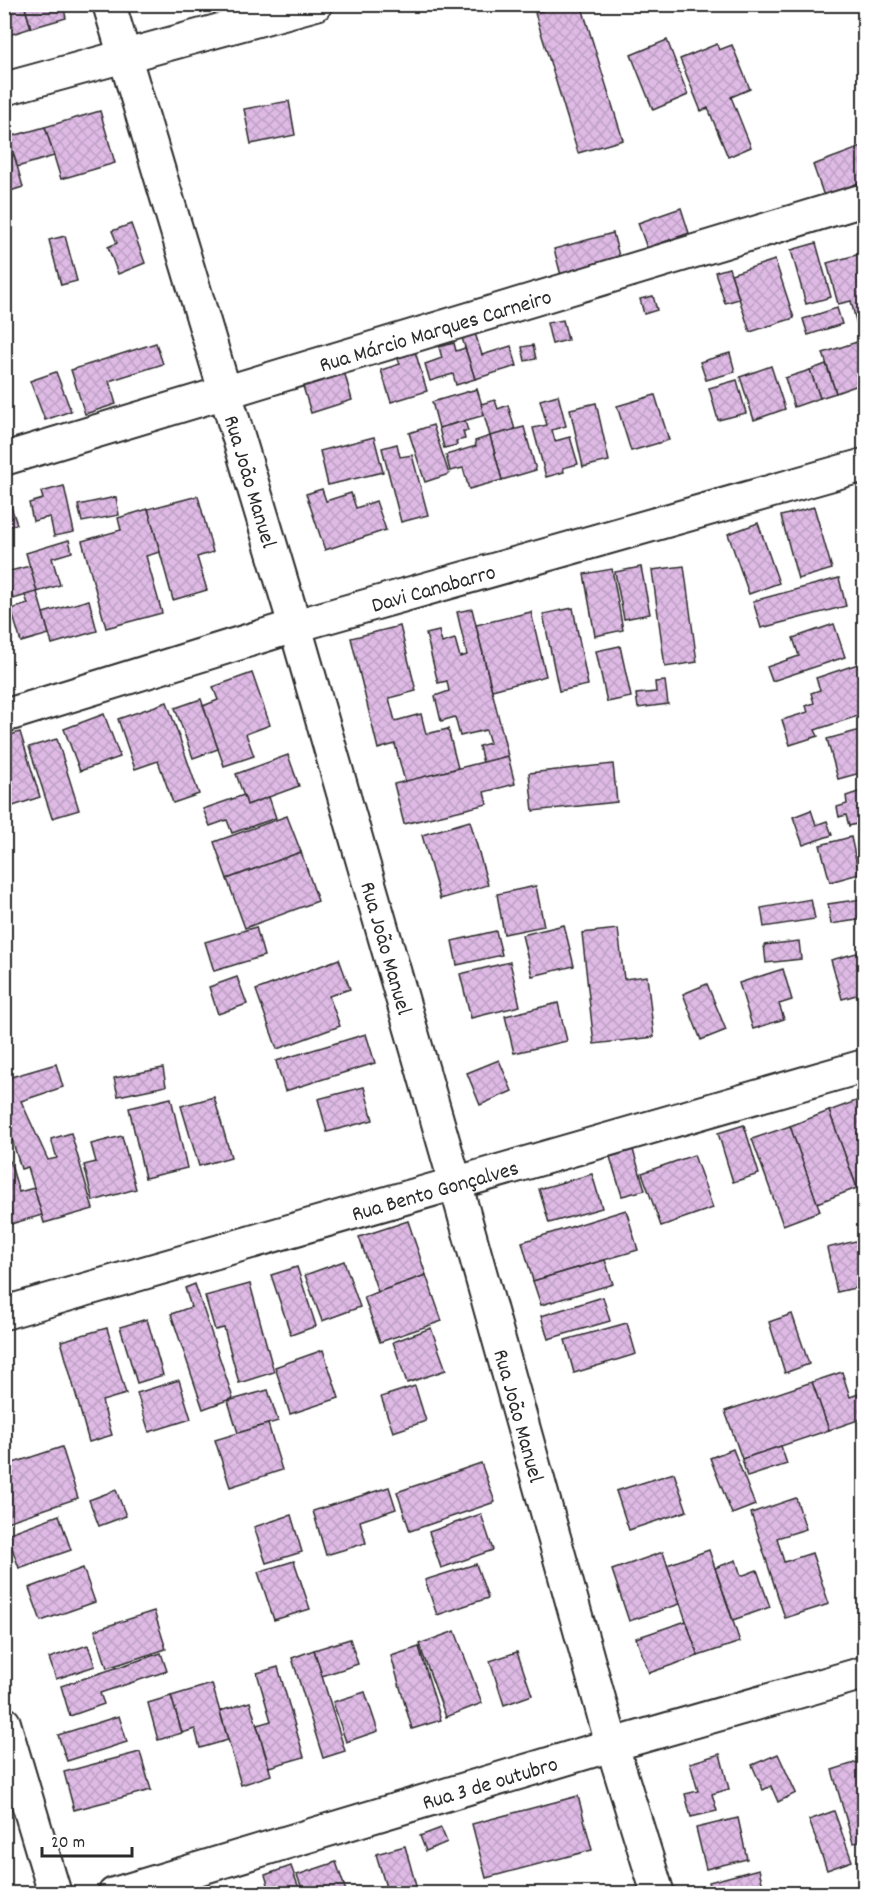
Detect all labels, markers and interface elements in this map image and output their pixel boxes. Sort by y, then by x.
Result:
street label: Rua Márcio Marques Carneiro [316,283,556,382]
street label: Rua João Manuel [214,412,283,552]
street label: Davi Canabarro [368,558,500,623]
street label: Rua João Manuel [350,879,418,1019]
street label: Rua Bento Gonçalves [348,1154,523,1231]
street label: Rua João Manuel [483,1346,550,1486]
street label: Rua 3 de outubro [419,1750,562,1820]
scale bar [42,1820,132,1858]
text: 20 m [51,1831,85,1856]

